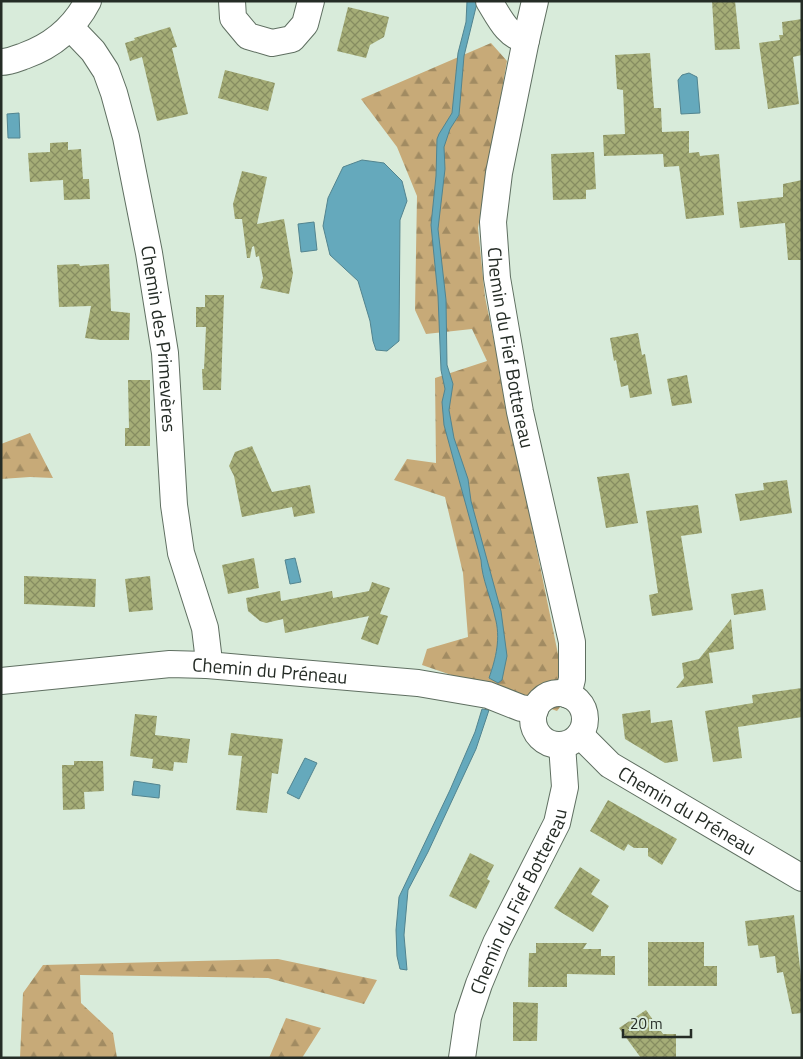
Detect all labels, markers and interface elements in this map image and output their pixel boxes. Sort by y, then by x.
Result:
street label: Chemin des Primevères [134,243,185,433]
street label: Chemin du Fief Bottereau [481,246,543,451]
street label: Chemin du Préneau [192,650,349,691]
street label: Chemin du Préneau [613,758,762,862]
street label: Chemin du Fief Bottereau [462,806,574,998]
scale bar [623,1006,690,1038]
text: 20 m [630,1012,663,1035]

